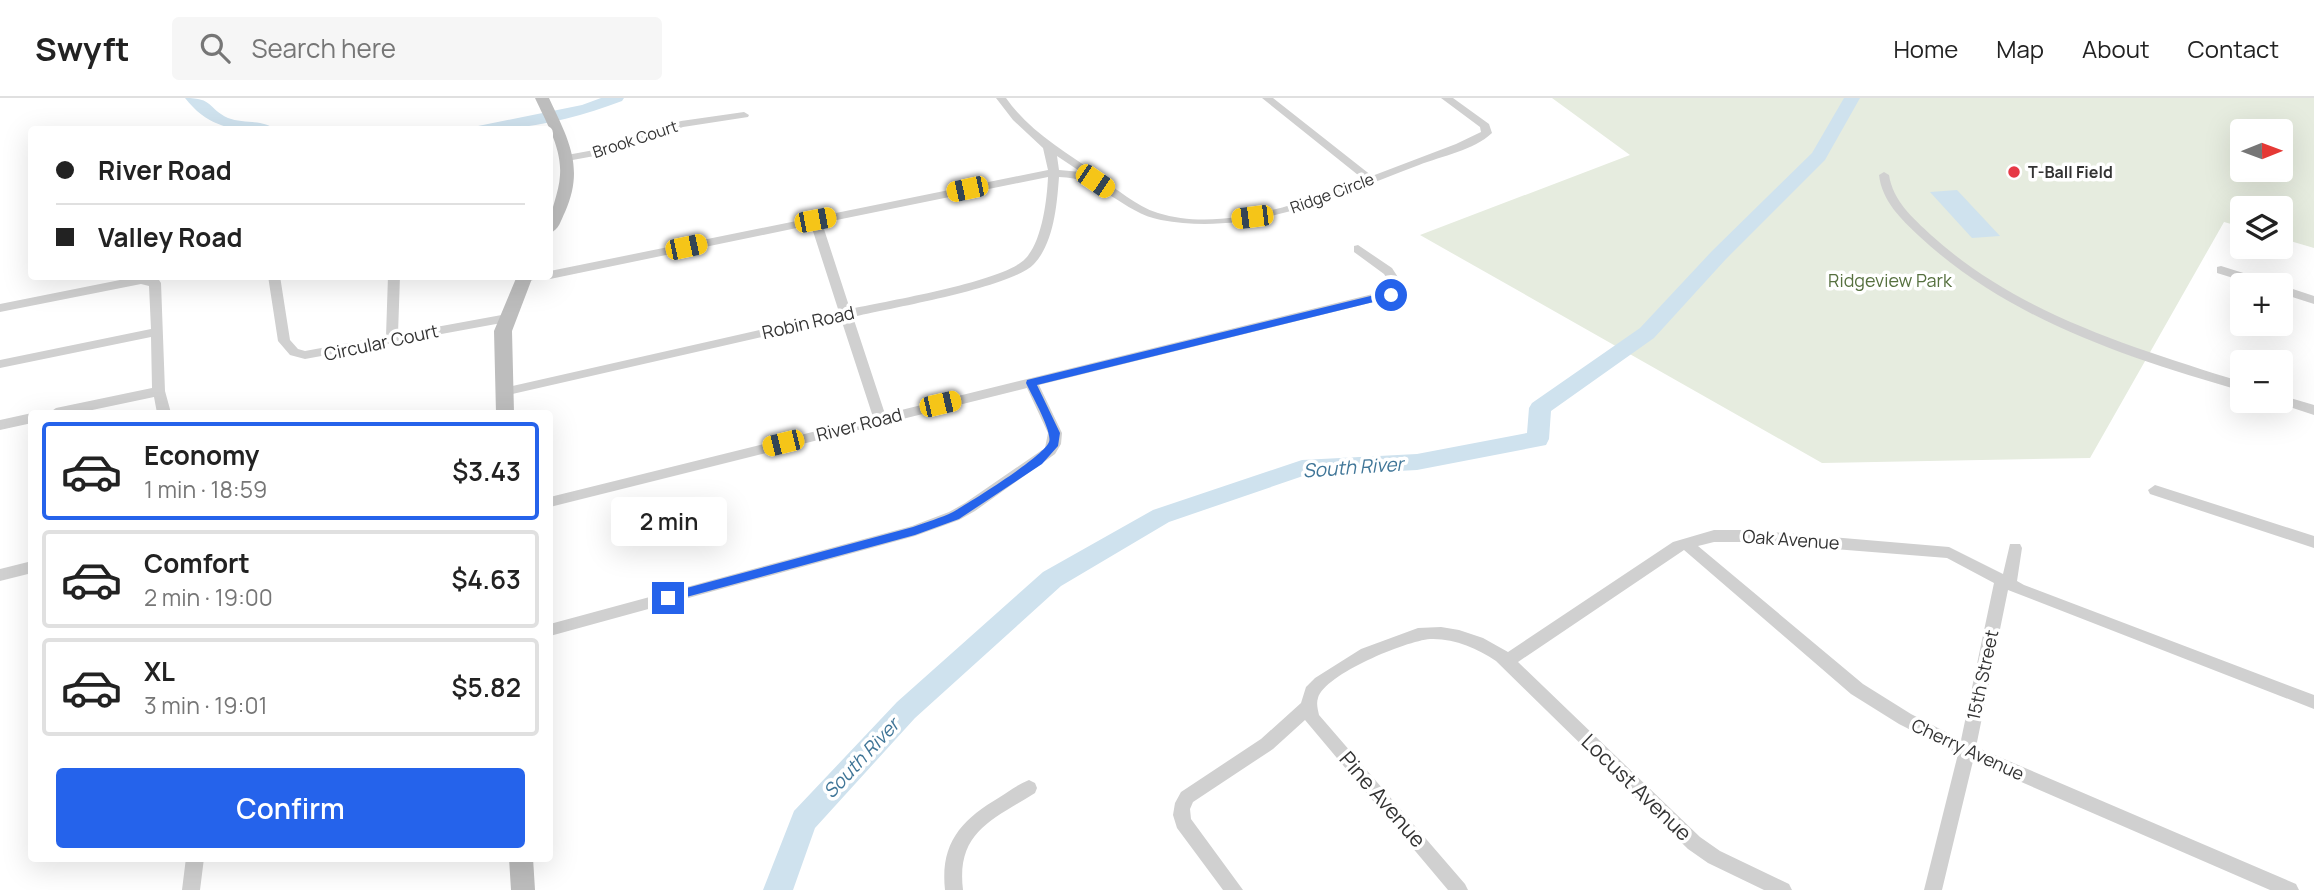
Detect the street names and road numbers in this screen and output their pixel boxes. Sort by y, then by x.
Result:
street label: Brook Court [590,115,680,163]
street label: Ridge Circle [1287,168,1377,218]
street label: Robin Road [760,300,856,344]
street label: Circular Court [322,318,440,366]
street label: River Road [814,402,904,446]
street label: Oak Avenue [1742,524,1840,554]
street label: 15th Street [1961,628,2003,722]
street label: Cherry Avenue [1908,712,2028,786]
street label: Locust Avenue [1576,727,1698,847]
street label: Pine Avenue [1334,745,1432,853]

